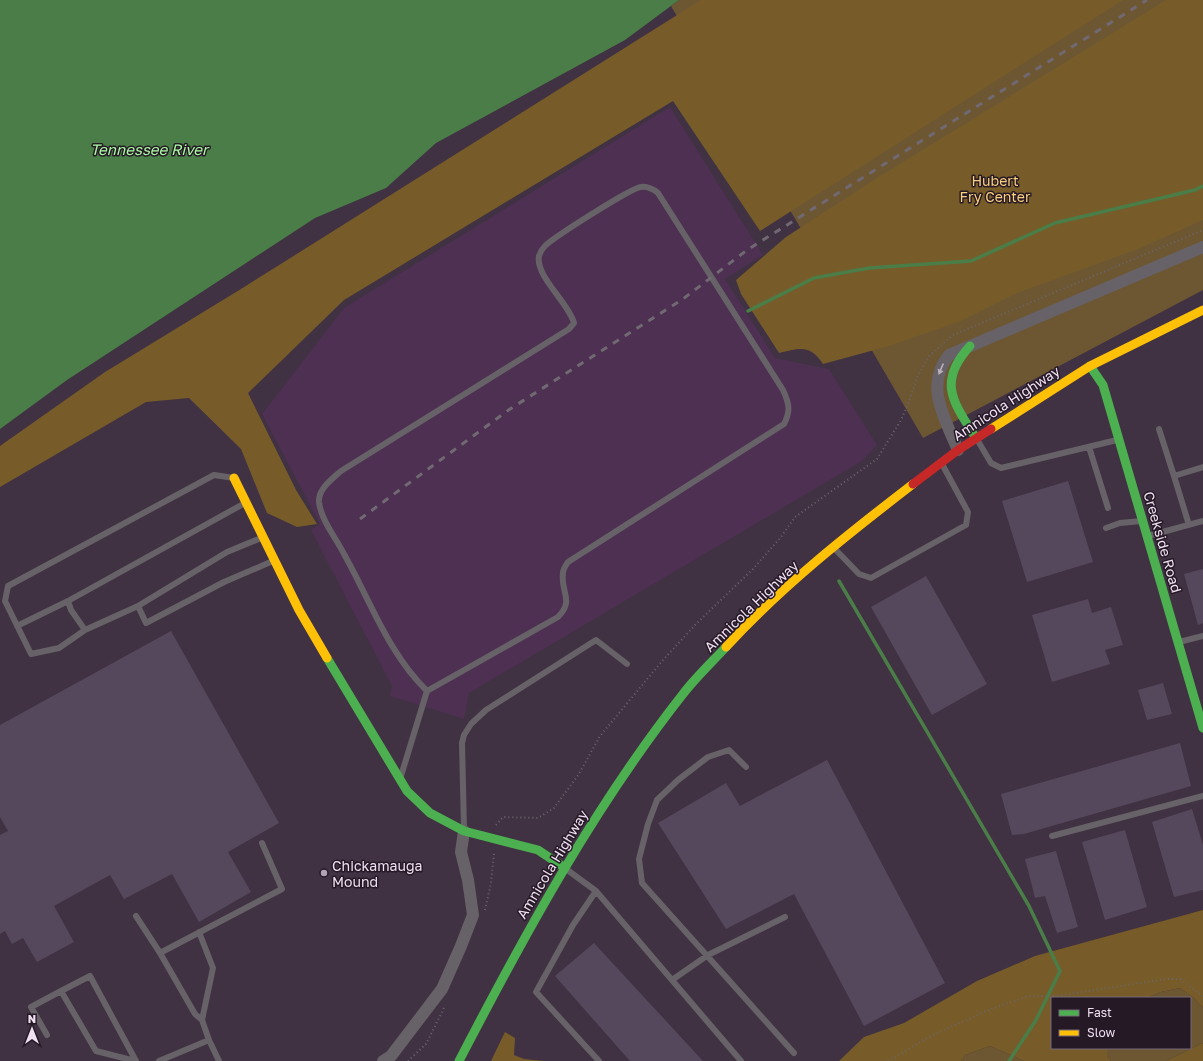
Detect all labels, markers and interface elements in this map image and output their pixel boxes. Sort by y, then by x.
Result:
water label: Tennessee River [90,140,210,158]
park label: Hubert Fry Center [960,172,1031,205]
street label: Amnicola Highway [949,362,1063,444]
one-way arrow [938,363,944,374]
street label: Creekside Road [1140,489,1186,595]
street label: Amnicola Highway [700,557,802,655]
street label: Amnicola Highway [513,806,591,922]
place label: Chickamauga Mound [332,857,422,890]
marker: Chickamauga Mound [319,868,329,878]
legend [1051,997,1191,1049]
text: Fast [1087,1005,1112,1020]
north arrow [12,1009,52,1049]
text: N [28,1012,36,1025]
text: Slow [1087,1025,1115,1040]

